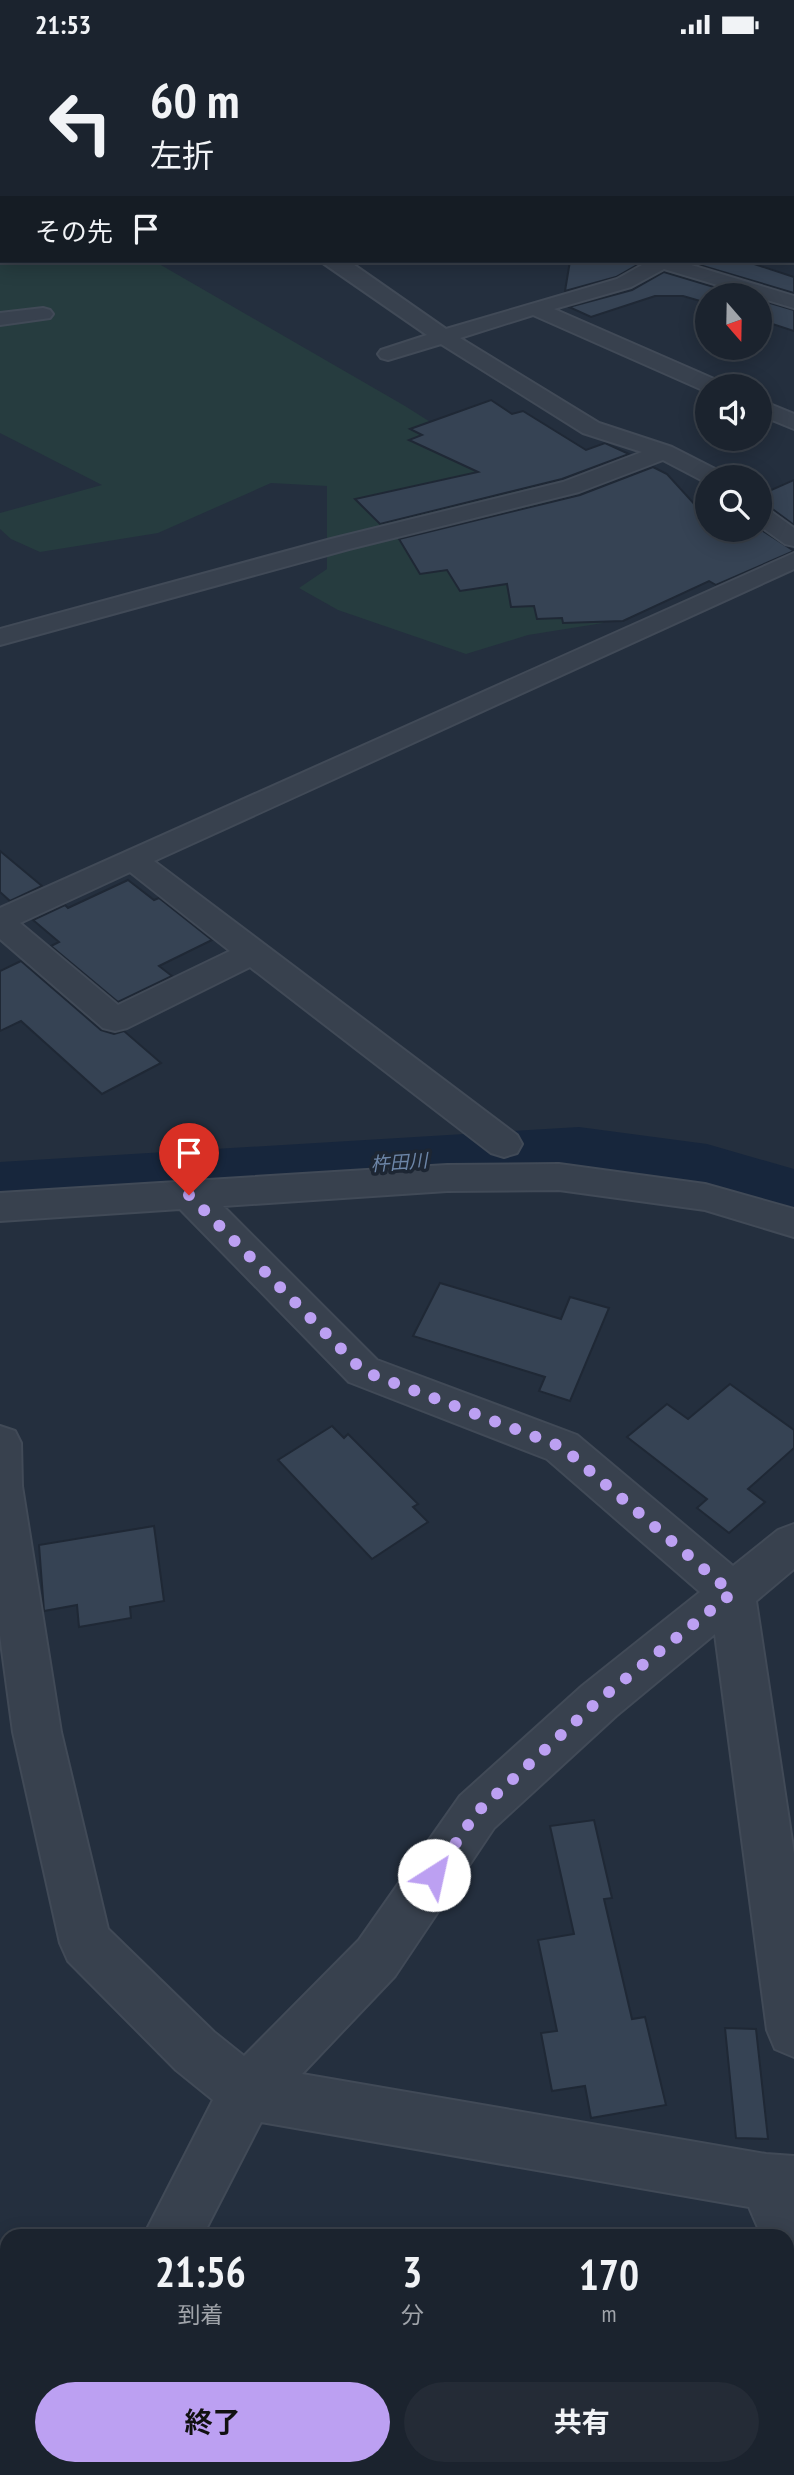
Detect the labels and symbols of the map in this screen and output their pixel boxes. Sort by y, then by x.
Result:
north arrow [695,283,772,361]
pin [159,1123,219,1195]
water label: 杵田川 [370,1148,430,1176]
position arrow [397,1838,471,1912]

